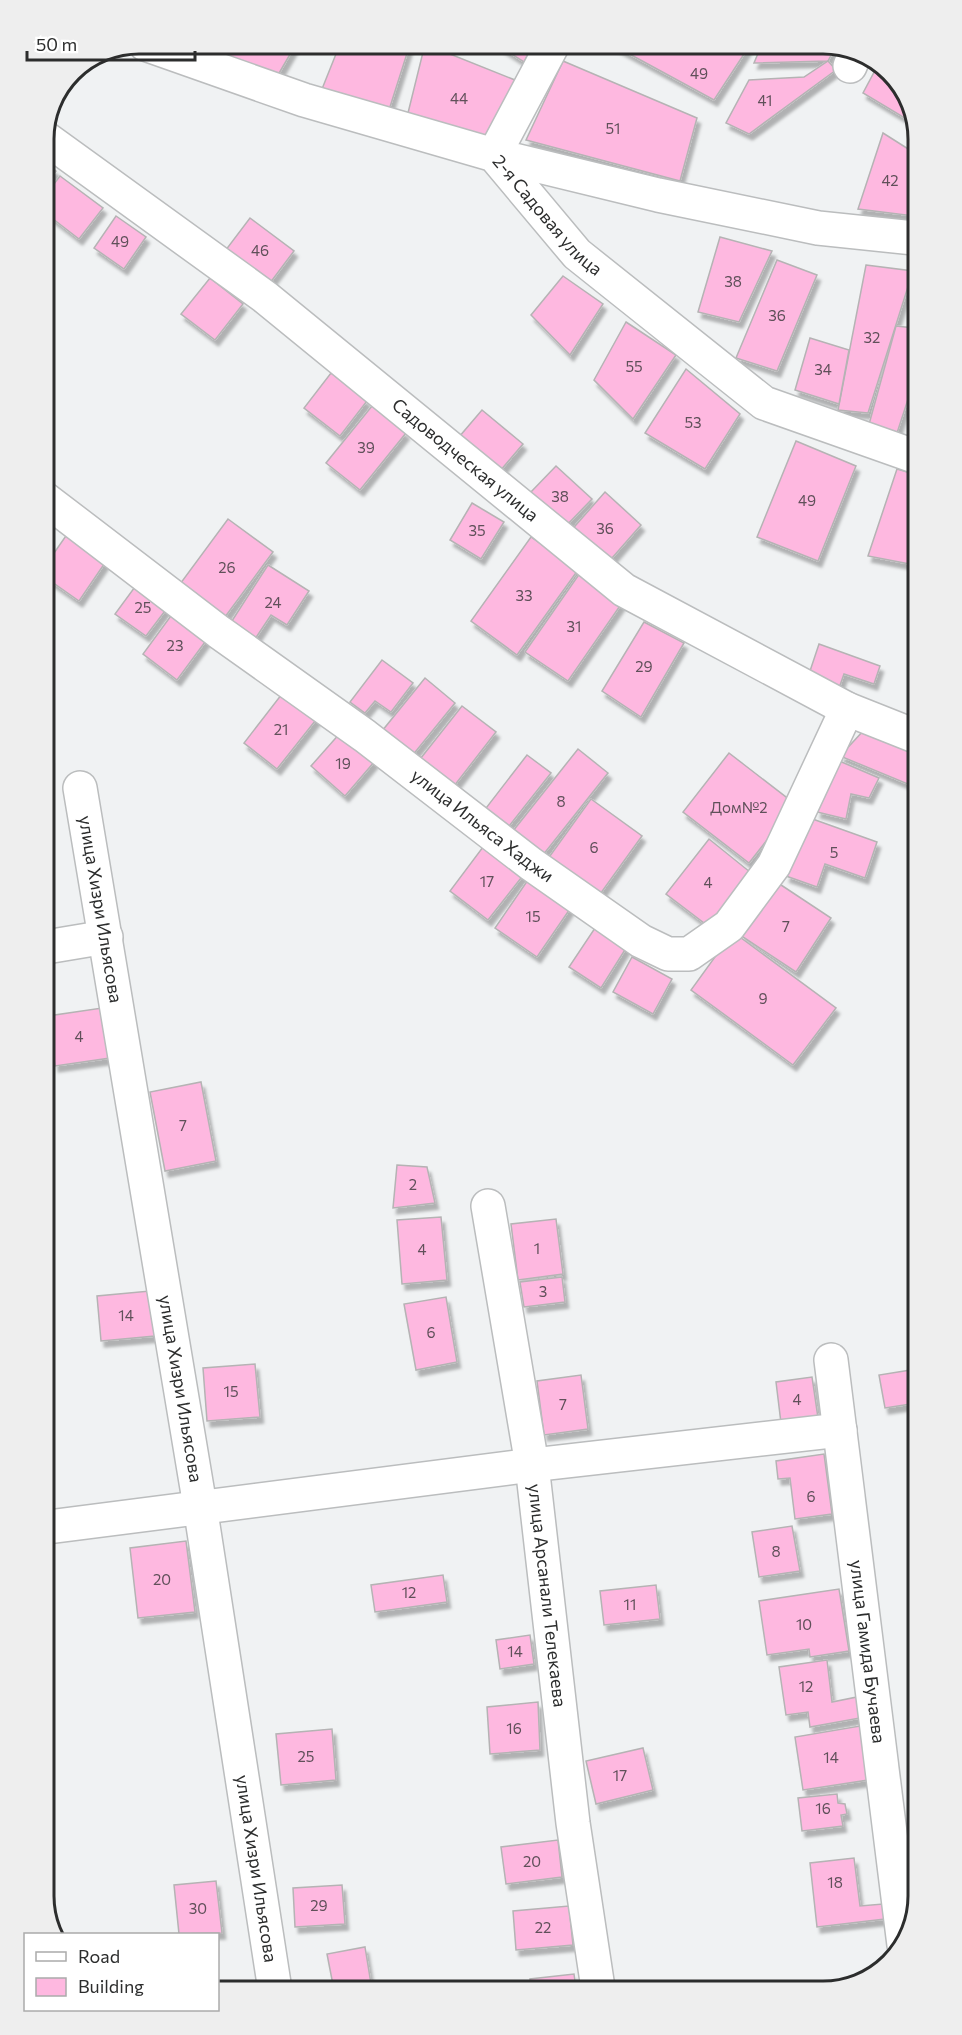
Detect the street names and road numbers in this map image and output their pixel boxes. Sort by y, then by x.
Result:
street label: 2-я Садовая улица [488,150,607,280]
street label: Садоводческая улица [388,393,543,526]
street label: улица Ильяса Хаджи [407,764,558,887]
street label: улица Хизри Ильясова [75,814,128,1004]
street label: улица Хизри Ильясова [155,1293,208,1484]
street label: улица Арсанали Телекаева [524,1482,572,1708]
street label: улица Гамида Бучаева [846,1559,891,1745]
street label: улица Хизри Ильясова [232,1773,283,1964]

